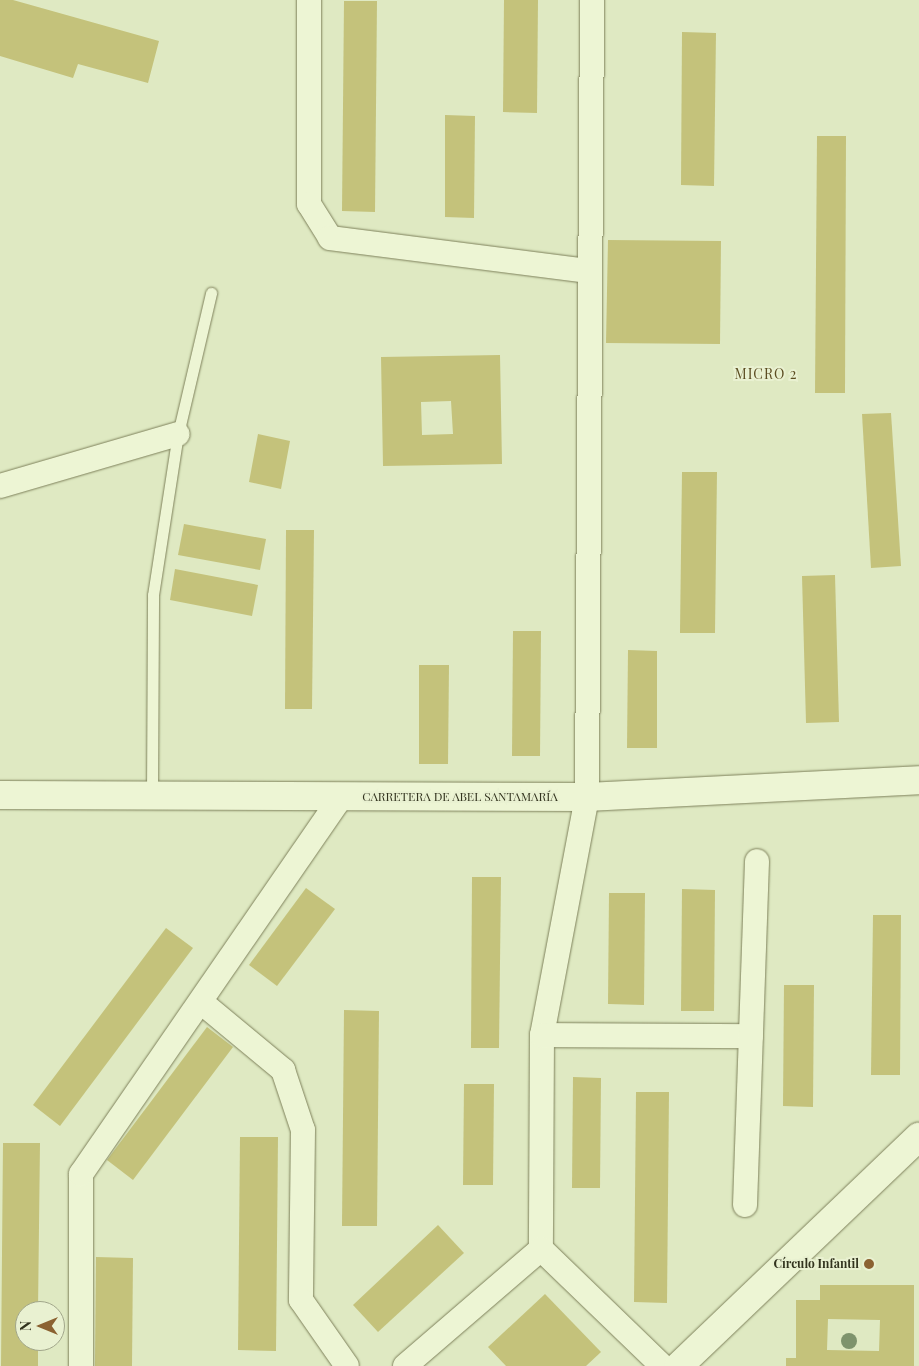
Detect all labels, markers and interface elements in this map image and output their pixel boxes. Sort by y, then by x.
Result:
district label: MICRO 2 [734,366,798,382]
street label: CARRETERA DE ABEL SANTAMARÍA [362,790,558,804]
place label: Círculo Infantil [773,1257,859,1271]
marker: Círculo Infantil [863,1258,875,1270]
north arrow [15,1301,65,1351]
text: N [16,1321,35,1331]

